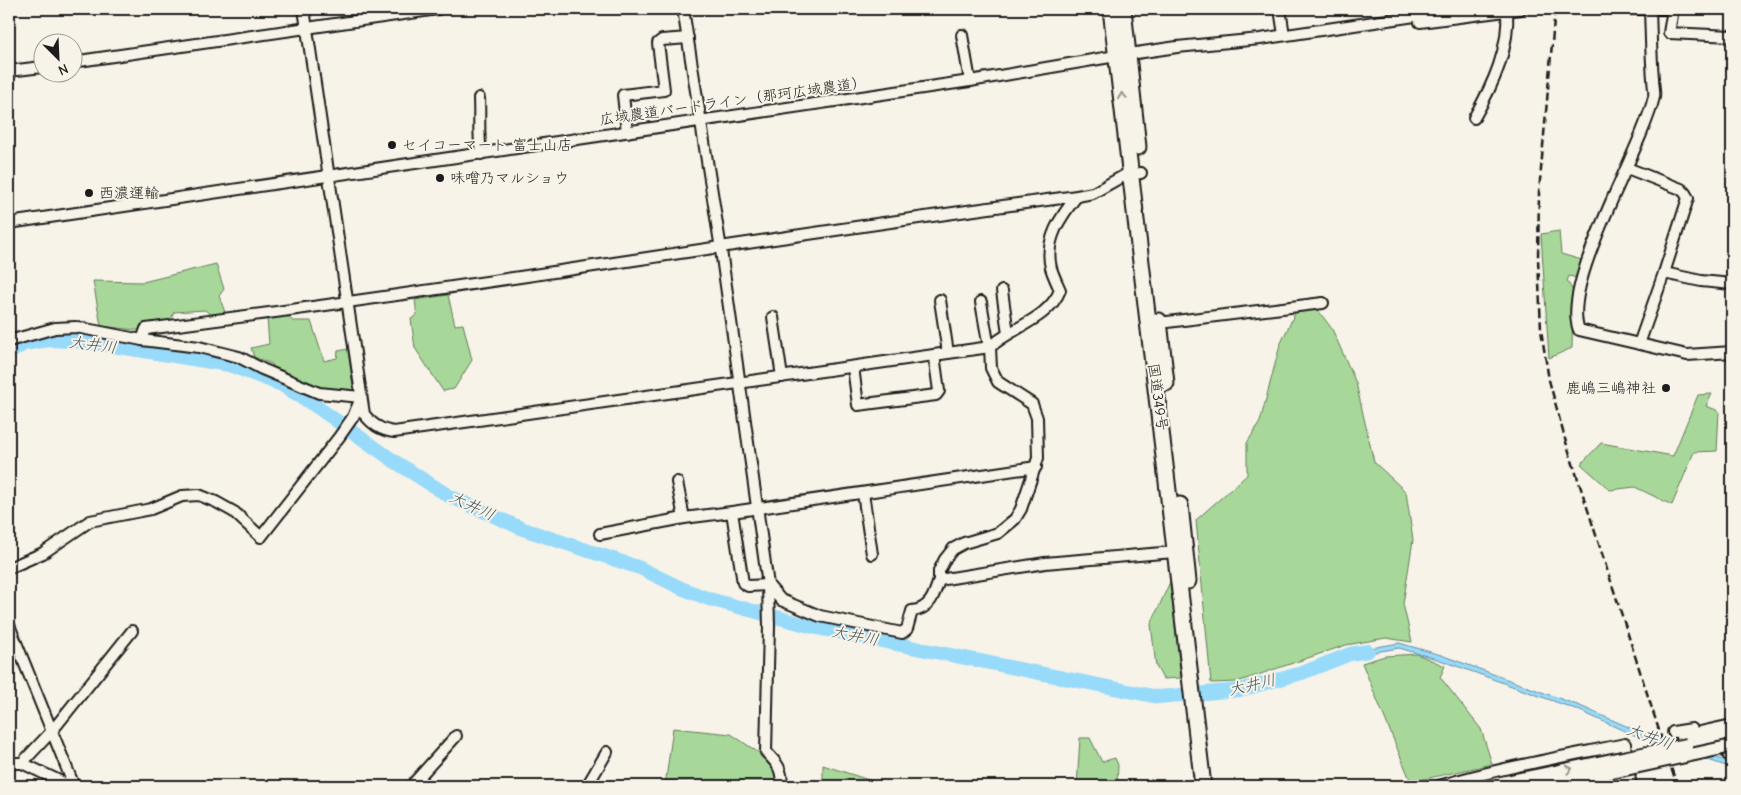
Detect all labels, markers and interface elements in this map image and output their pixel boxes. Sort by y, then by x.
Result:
north arrow [32,32,82,82]
text: N [55,60,71,79]
street label: 広域農道バードライン（那珂広域農道） [598,73,868,129]
one-way arrow [1117,92,1127,100]
place label: セイコーマート 富士山店 [402,136,572,154]
marker: セイコーマート 富士山店 [386,139,398,151]
place label: 味噌乃マルショウ [450,169,569,187]
marker: 味噌乃マルショウ [434,172,446,184]
place label: 西濃運輸 [99,184,159,202]
marker: 西濃運輸 [83,187,95,199]
water label: 大井川 [68,333,118,357]
street label: 国道349号 [1144,362,1172,432]
place label: 鹿嶋三嶋神社 [1566,379,1656,397]
marker: 鹿嶋三嶋神社 [1660,382,1672,394]
water label: 大井川 [446,488,498,524]
water label: 大井川 [830,623,880,649]
water label: 大井川 [1227,671,1277,699]
water label: 大井川 [1624,720,1676,754]
one-way arrow [1564,764,1573,775]

